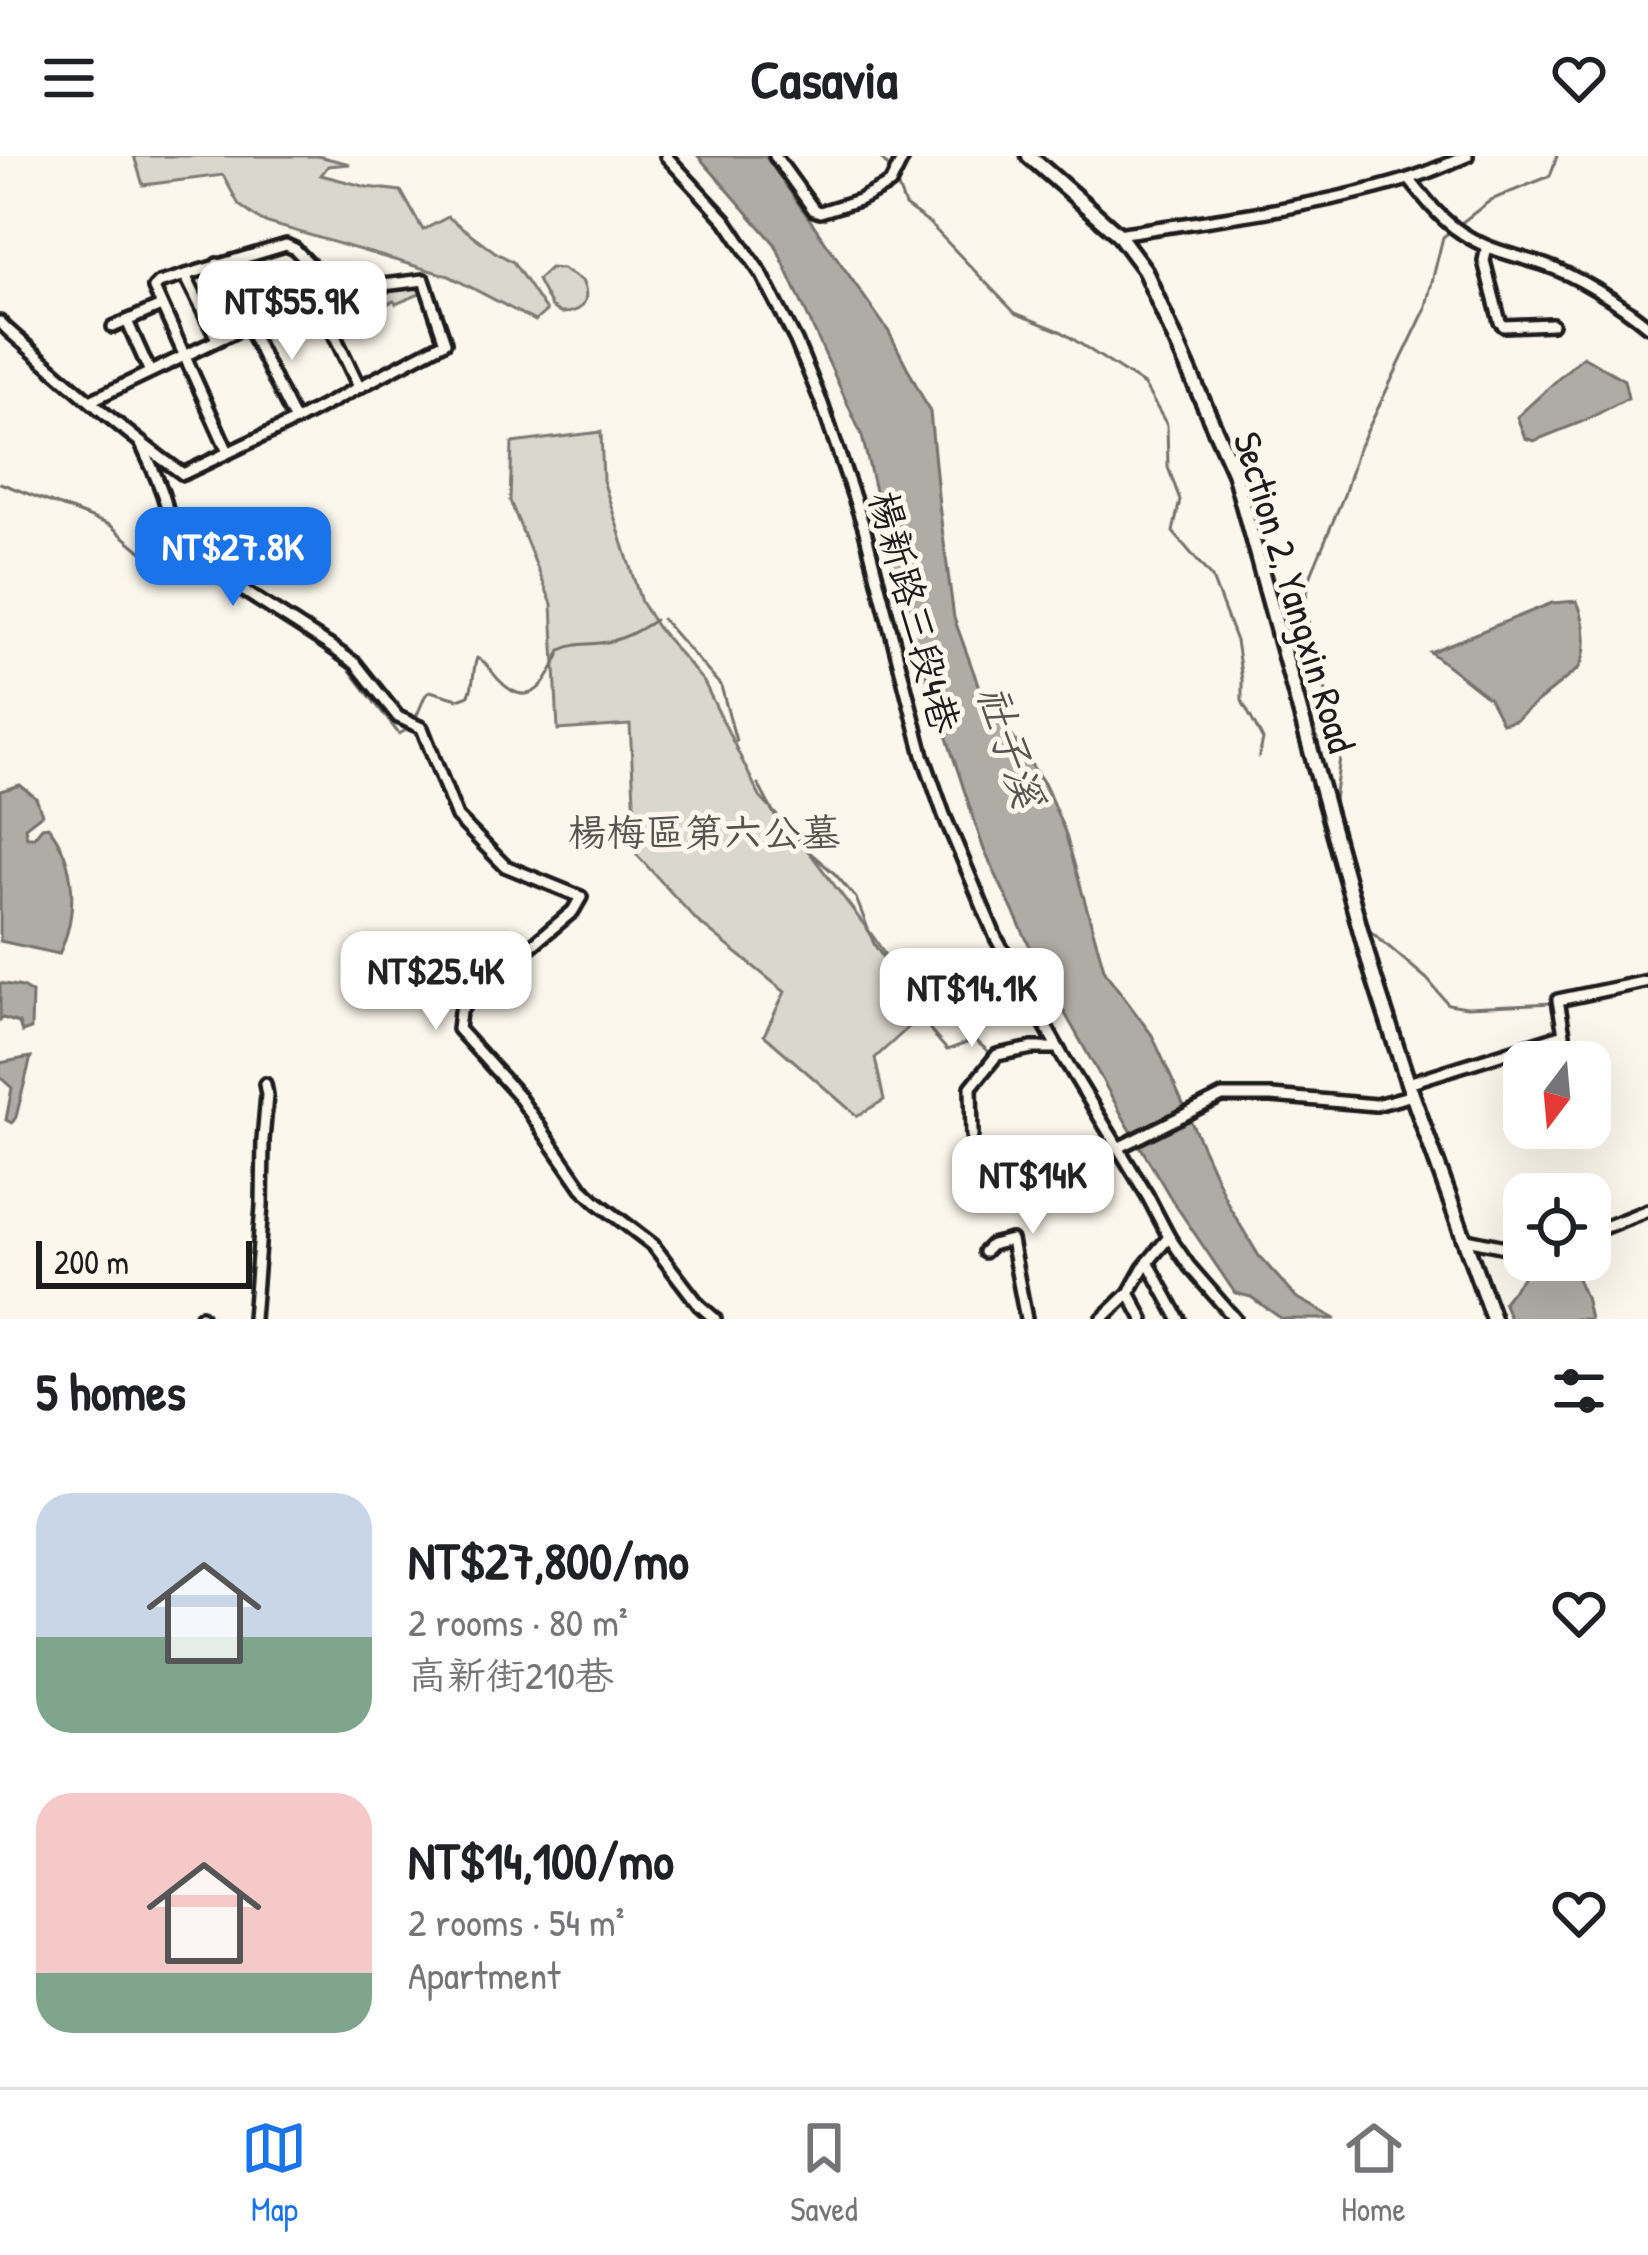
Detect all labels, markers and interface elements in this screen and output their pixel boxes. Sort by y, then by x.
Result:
text: Casavia [750,42,898,115]
icon: menu [36,45,102,111]
icon: heart [1546,45,1612,111]
pin: NT$55.9K [168,261,416,363]
text: NT$55.9K [225,273,359,326]
street label: Section 2, Yangxin Road [1222,425,1369,759]
street label: 楊新路三段4巷 [858,485,973,739]
pin: NT$27.8K [109,507,357,609]
text: NT$27.8K [162,519,304,572]
water label: 社子溪 [965,677,1059,816]
park label: 楊梅區第六公墓 [567,805,841,858]
pin: NT$25.4K [312,931,560,1033]
text: NT$25.4K [368,943,504,996]
pin: NT$14.1K [848,948,1096,1050]
text: NT$14.1K [907,960,1037,1013]
north arrow [1503,1041,1611,1149]
map controls [1503,1041,1611,1281]
pin: NT$14K [935,1135,1131,1237]
text: NT$14K [979,1147,1087,1200]
button: locate [1503,1173,1611,1281]
scale bar [36,1235,252,1288]
text: 200 m [54,1240,129,1284]
text: 5 homes [36,1357,186,1426]
icon: filters [1546,1358,1612,1424]
text: NT$27,800/mo [408,1526,689,1595]
icon: home [132,1541,276,1685]
icon: heart [1546,1580,1612,1646]
text: 2 rooms · 80 m² [408,1595,628,1648]
text: 高新街210巷 [408,1648,614,1701]
text: NT$14,100/mo [408,1826,674,1895]
icon: home [132,1841,276,1985]
icon: heart [1546,1880,1612,1946]
text: 2 rooms · 54 m² [408,1895,625,1948]
text: Apartment [408,1948,561,2001]
tab: Map [241,2115,307,2231]
tab: Saved [790,2115,858,2231]
tab: Home [1341,2115,1407,2231]

